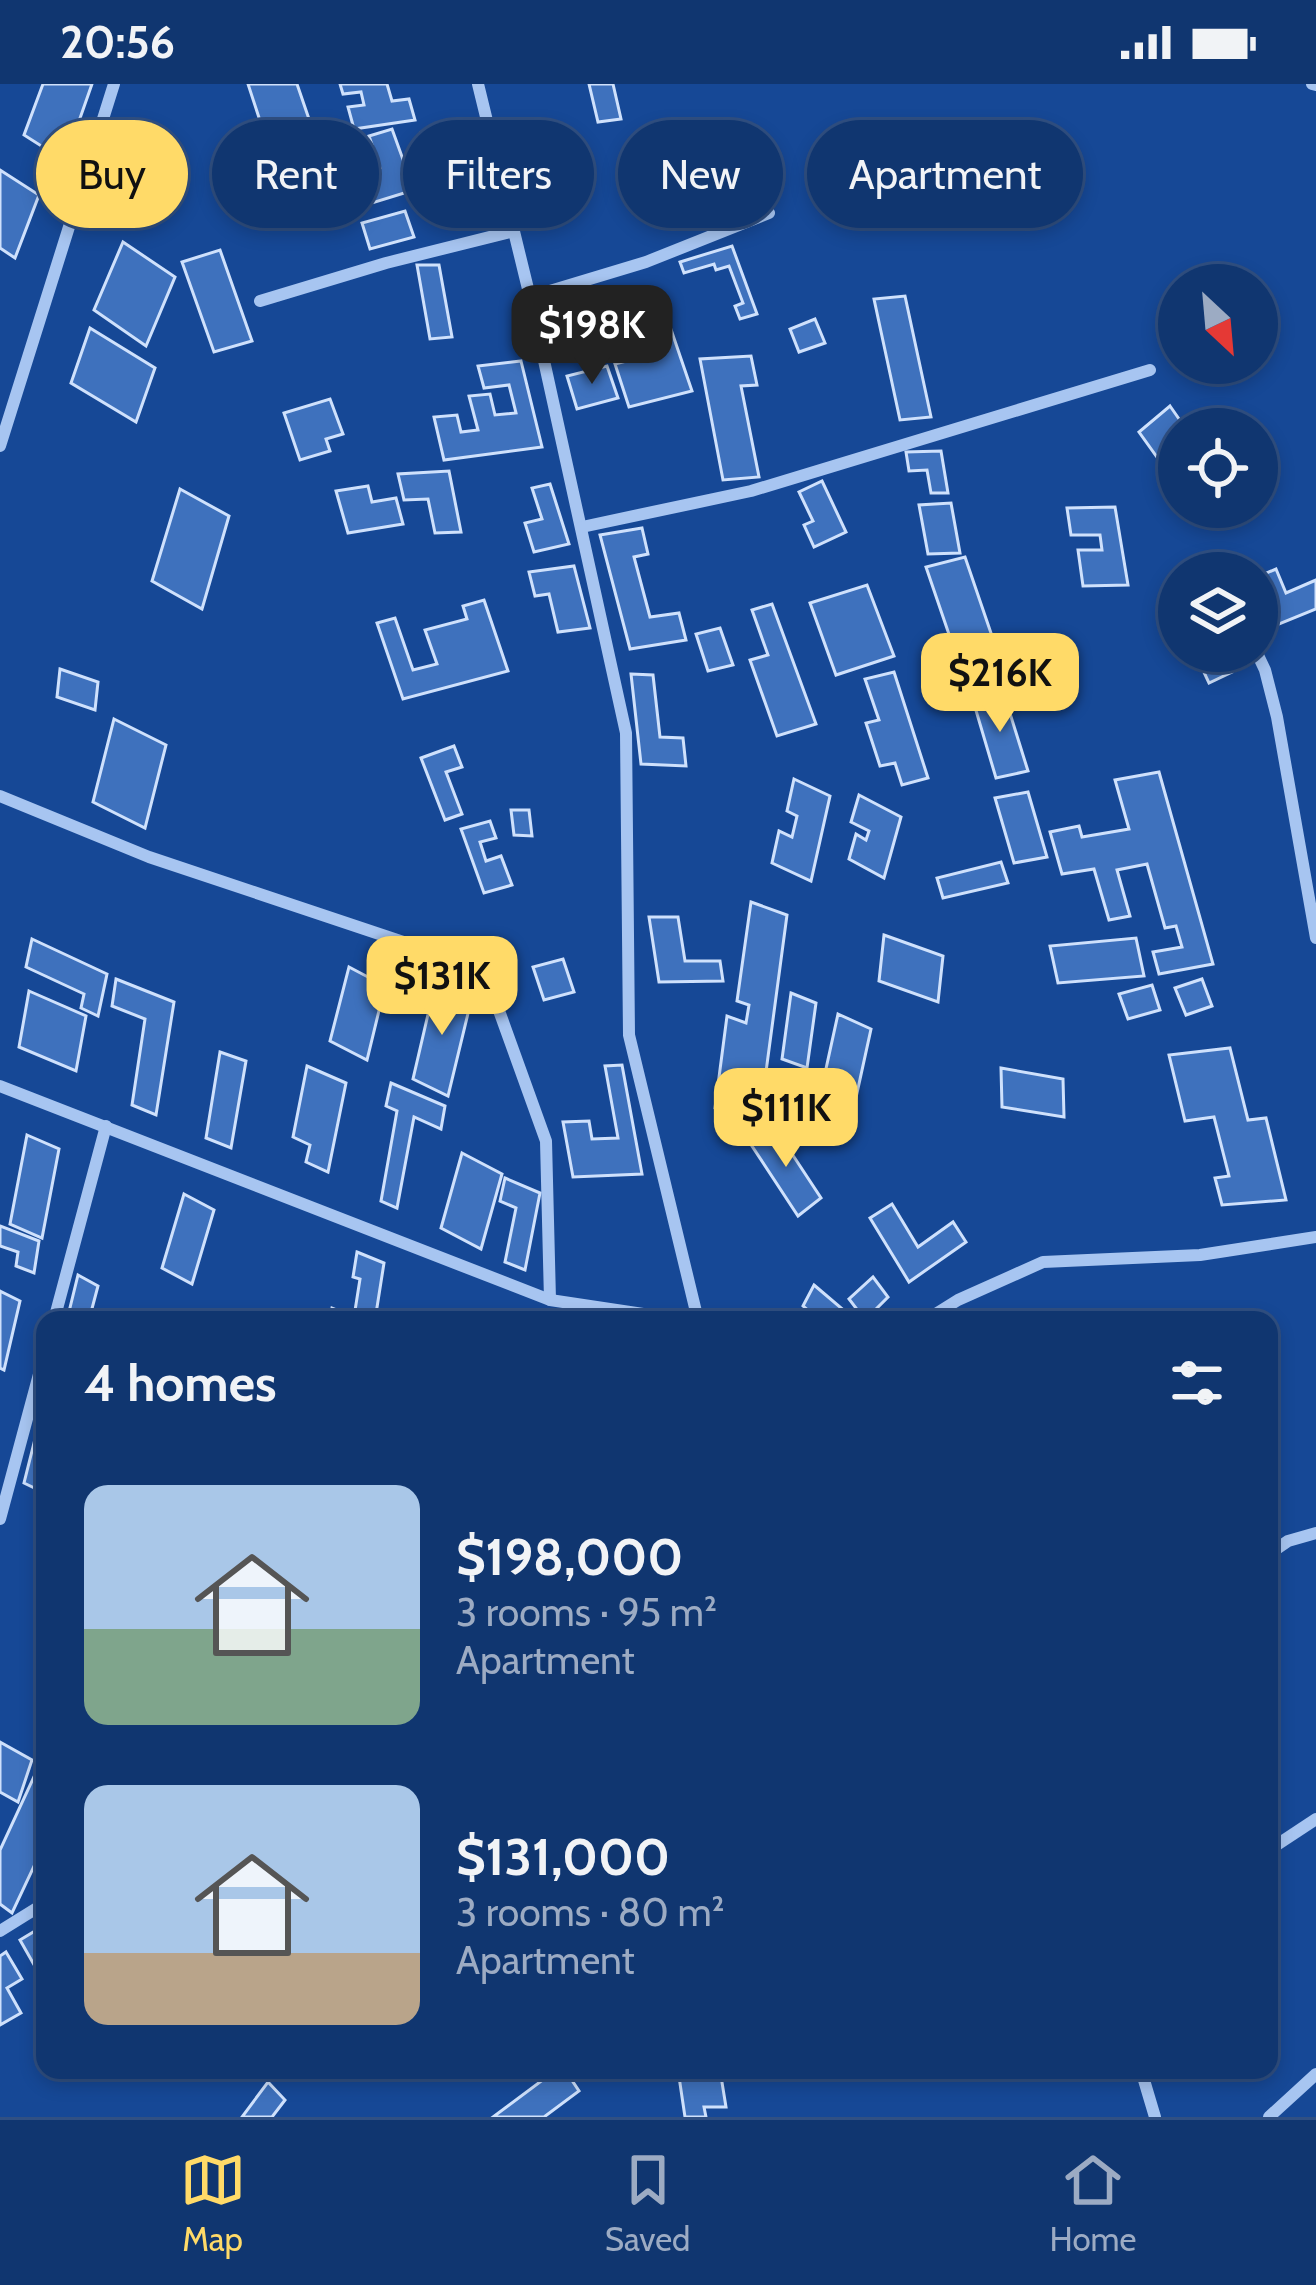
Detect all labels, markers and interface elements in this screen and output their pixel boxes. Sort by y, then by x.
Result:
text: 20:56 [60,15,175,69]
chip: Buy [36,120,188,228]
chip: Rent [212,120,379,228]
chip: Filters [403,120,594,228]
chip: New [618,120,783,228]
chip: Apartment [807,120,1083,228]
north arrow [1158,264,1278,384]
map controls [1158,264,1278,672]
pin: $198K [508,285,676,387]
text: $198K [539,300,645,348]
button: locate [1158,408,1278,528]
button: layers [1158,552,1278,672]
pin: $216K [916,633,1084,735]
text: $216K [948,648,1052,696]
pin: $131K [358,936,526,1038]
text: $131K [394,951,490,999]
pin: $111K [702,1068,870,1170]
text: $111K [741,1083,831,1131]
icon: filters [1164,1350,1230,1416]
text: 4 homes [84,1352,276,1414]
text: $198,000 [456,1526,683,1588]
icon: home [180,1533,324,1677]
text: 3 rooms · 95 m² [456,1588,717,1636]
text: Apartment [456,1636,635,1684]
text: $131,000 [456,1826,670,1888]
icon: home [180,1833,324,1977]
text: 3 rooms · 80 m² [456,1888,725,1936]
text: Apartment [456,1936,635,1984]
tab: Map [180,2147,246,2259]
tab: Saved [605,2147,690,2259]
tab: Home [1050,2147,1136,2259]

